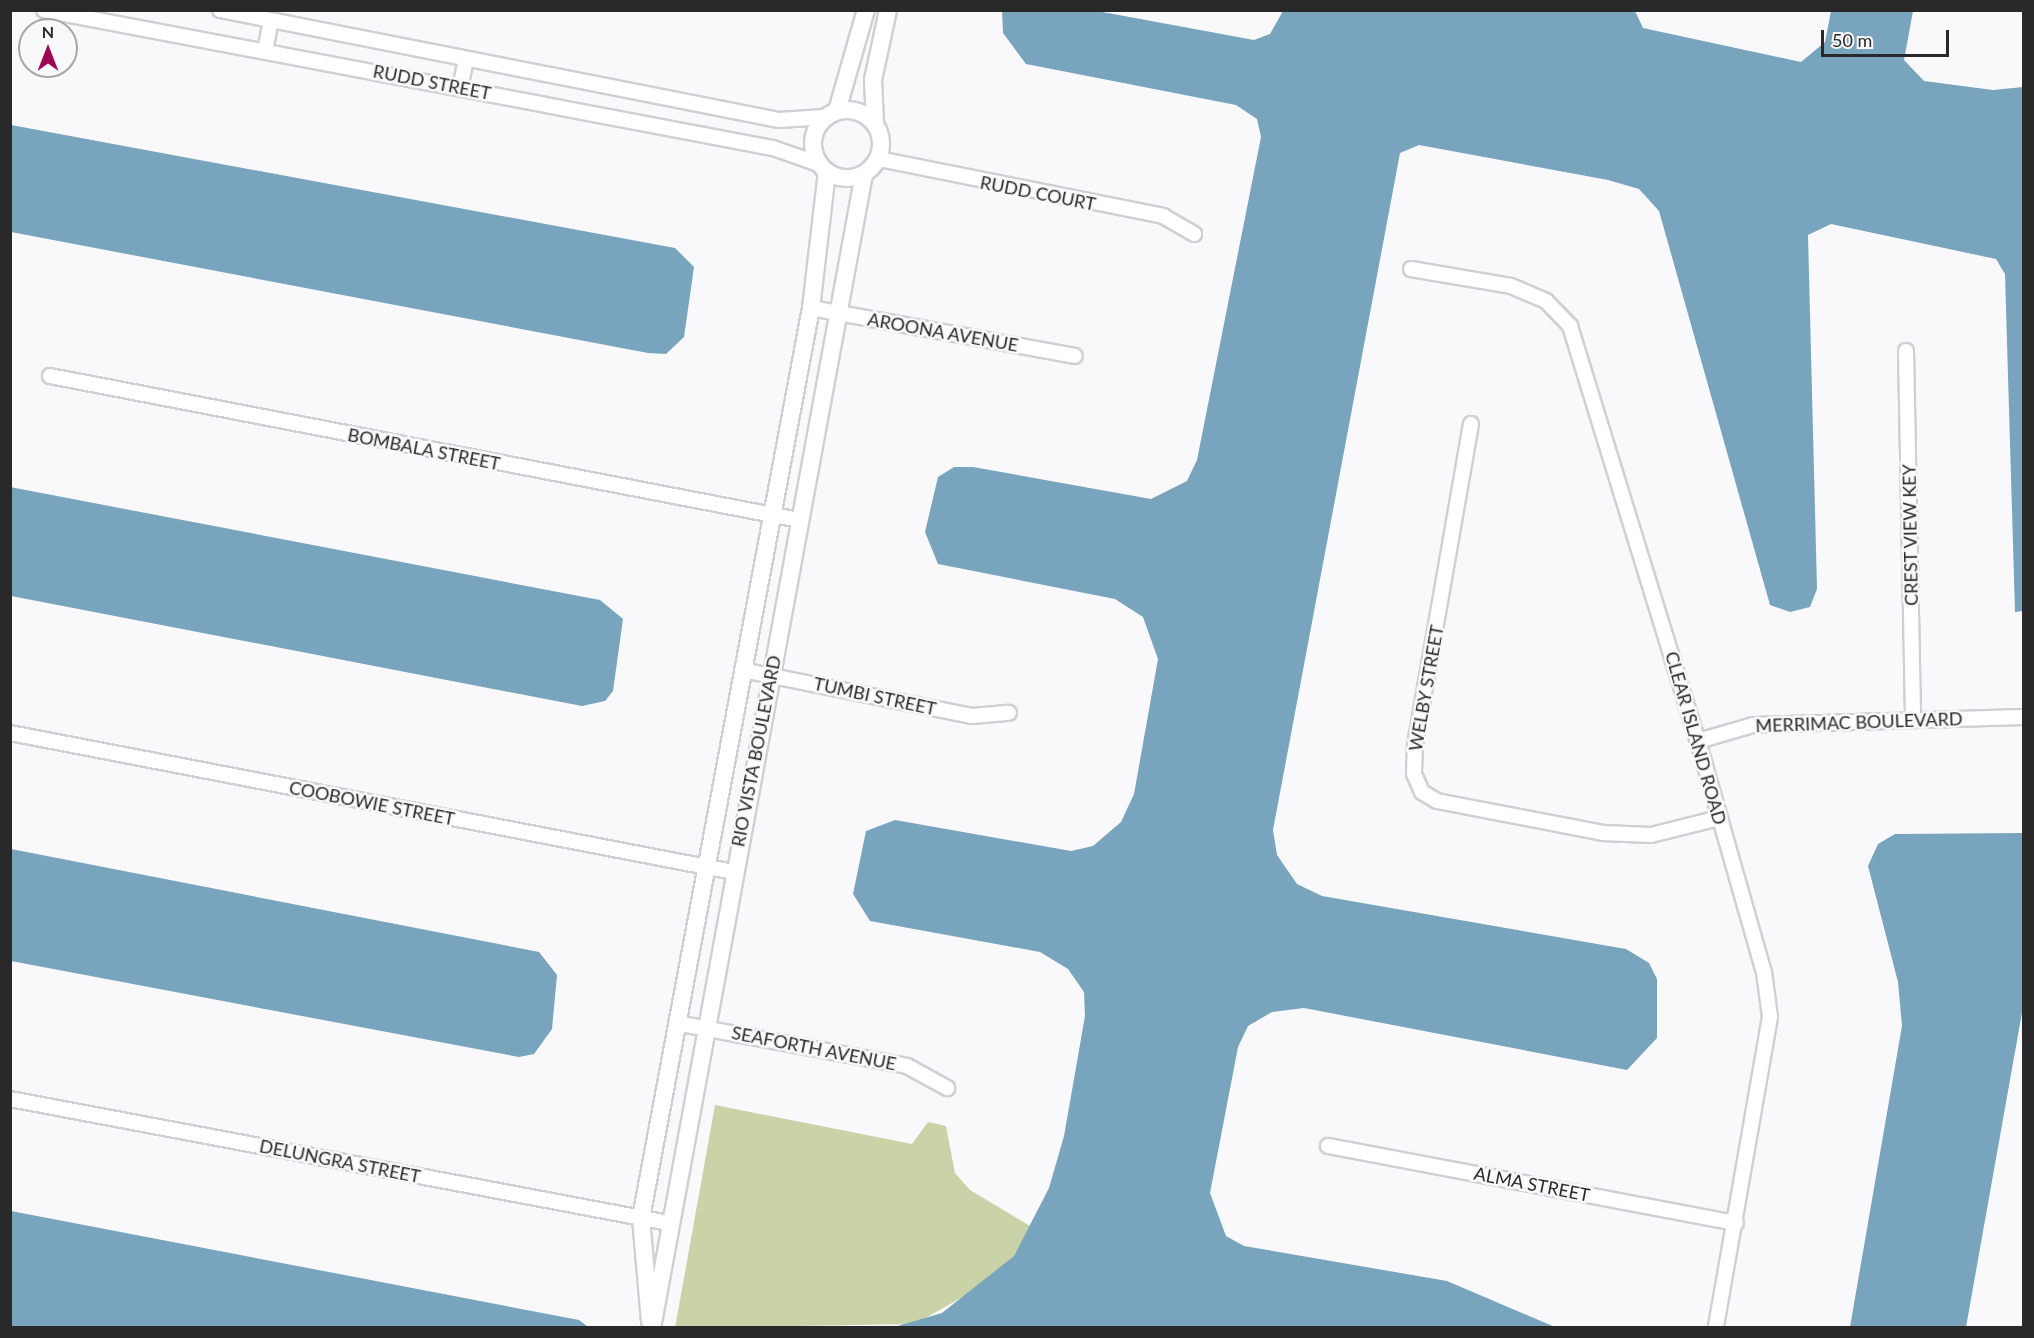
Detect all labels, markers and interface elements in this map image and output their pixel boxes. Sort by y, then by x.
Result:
north arrow [18,18,78,78]
scale bar [1824,18,1952,56]
text: N [42,22,54,41]
text: 50 m [1832,29,1872,51]
street label: RUDD STREET [371,60,493,104]
street label: RUDD COURT [978,171,1098,215]
street label: AROONA AVENUE [865,308,1021,356]
street label: BOMBALA STREET [346,424,502,474]
street label: CREST VIEW KEY [1898,463,1922,607]
street label: WELBY STREET [1404,623,1448,753]
street label: CLEAR ISLAND ROAD [1661,649,1731,827]
street label: RIO VISTA BOULEVARD [727,653,785,849]
street label: TUMBI STREET [812,672,938,720]
street label: MERRIMAC BOULEVARD [1755,708,1963,736]
street label: COOBOWIE STREET [287,776,457,830]
street label: SEAFORTH AVENUE [730,1021,898,1075]
street label: DELUNGRA STREET [257,1135,423,1187]
street label: ALMA STREET [1472,1162,1592,1206]

